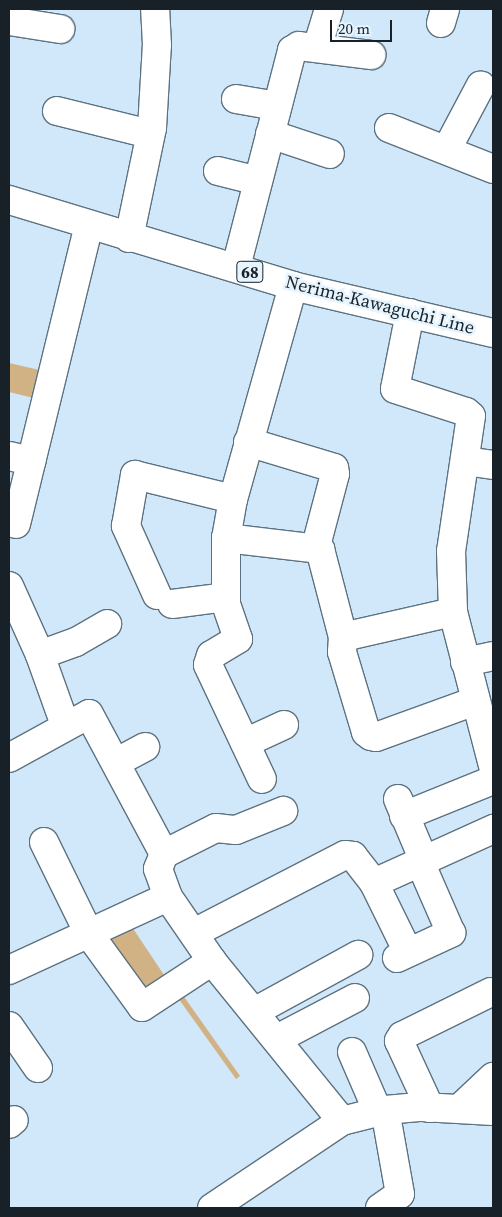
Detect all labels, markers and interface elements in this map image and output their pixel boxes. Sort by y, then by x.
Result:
scale bar [332,10,394,42]
text: 20 m [338,18,370,39]
road number: 68 [236,258,264,286]
street label: Nerima-Kawaguchi Line [283,271,477,339]

